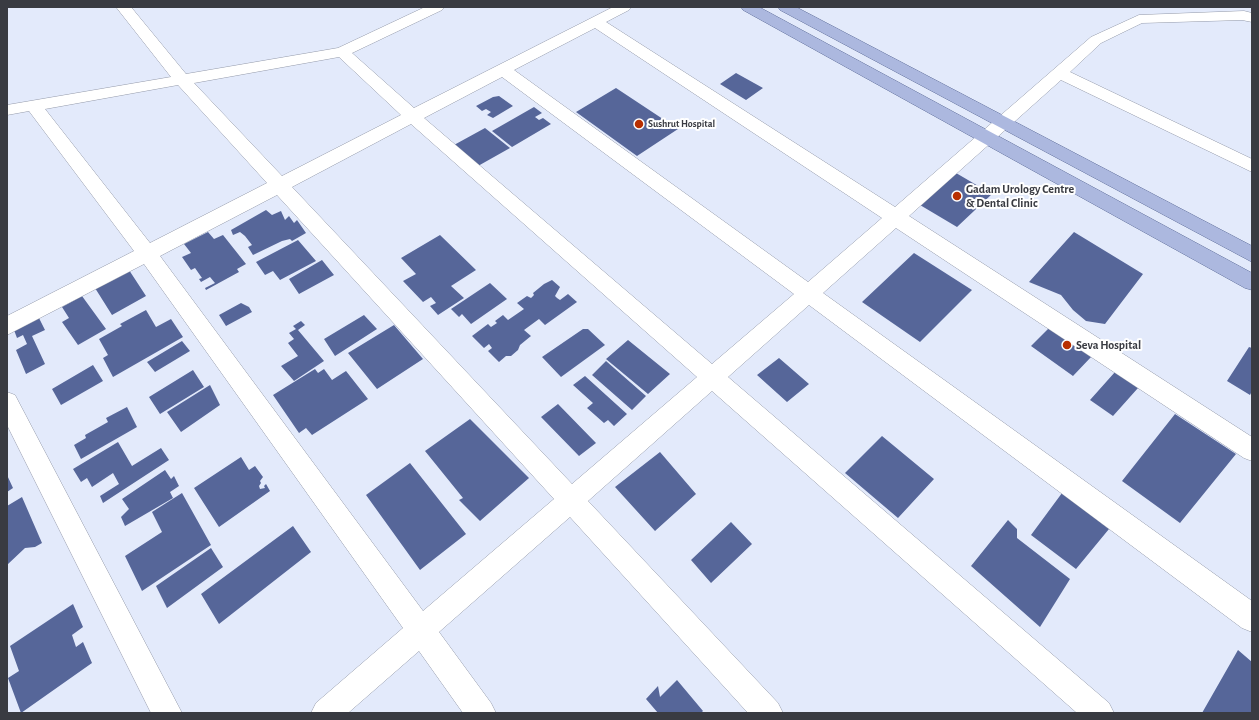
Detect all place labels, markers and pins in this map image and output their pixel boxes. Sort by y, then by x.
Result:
marker: Sushrut Hospital [633,118,645,130]
place label: Sushrut Hospital [648,118,715,130]
place label: Gadam Urology Centre & Dental Clinic [966,182,1074,210]
marker: Gadam Urology Centre & Dental Clinic [951,190,963,202]
place label: Seva Hospital [1076,338,1141,352]
marker: Seva Hospital [1061,339,1073,351]

